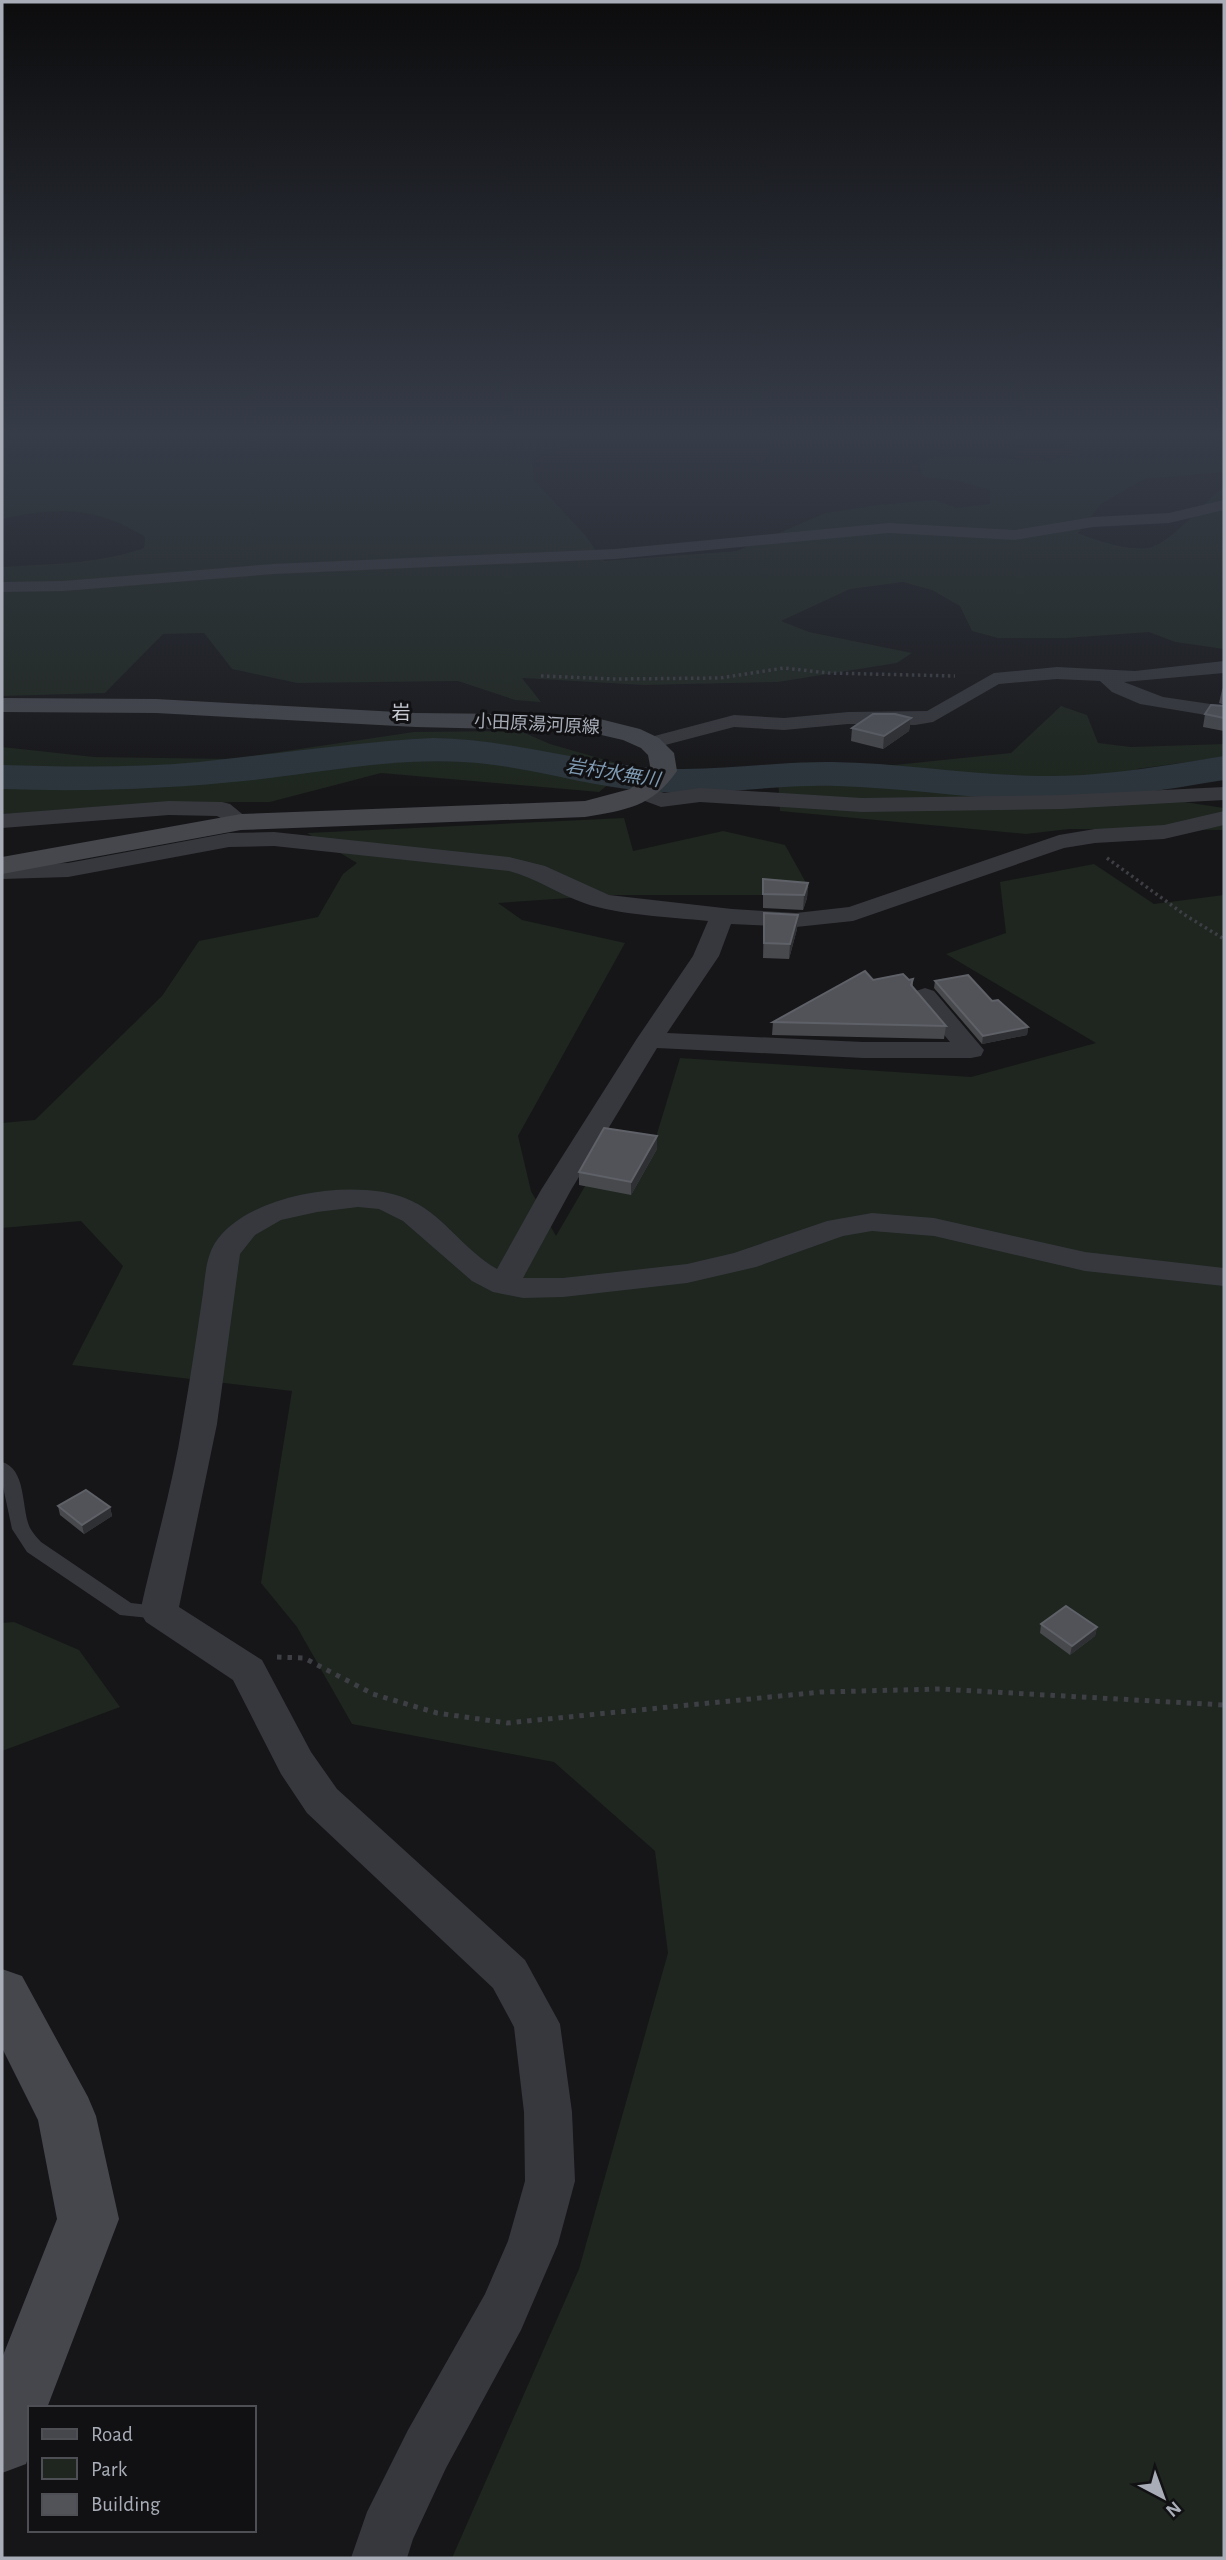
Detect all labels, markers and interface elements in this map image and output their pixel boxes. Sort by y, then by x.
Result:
district label: 岩 [391,702,411,723]
street label: 小田原湯河原線 [474,711,600,737]
water label: 岩村水無川 [564,756,663,791]
legend [28,2406,256,2532]
text: Road [91,2424,133,2445]
text: Park [91,2459,128,2480]
north arrow [1128,2462,1198,2532]
text: Building [91,2494,161,2515]
text: N [1162,2497,1184,2520]

